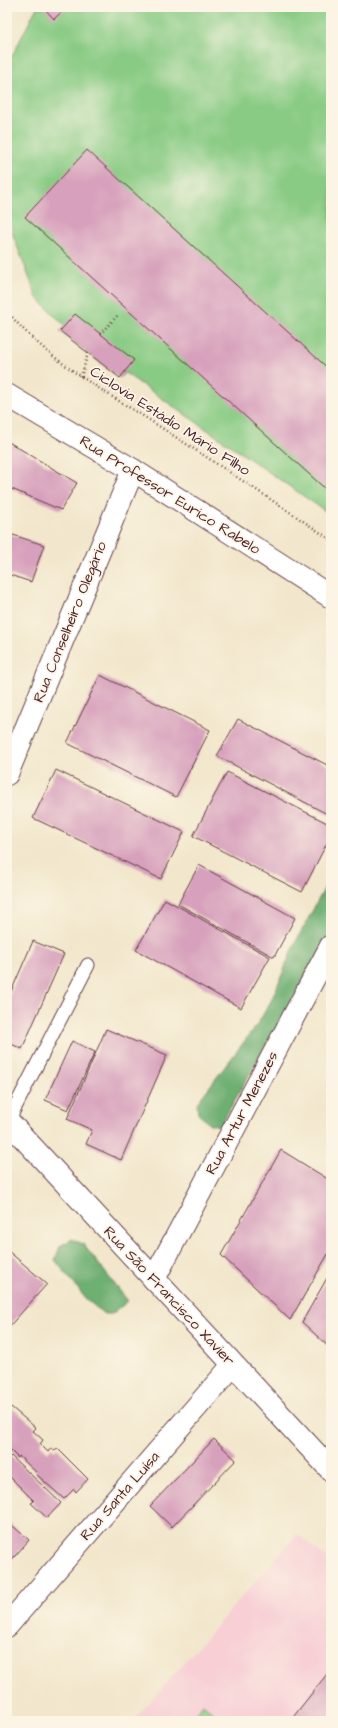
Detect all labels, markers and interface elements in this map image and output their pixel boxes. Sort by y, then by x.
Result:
street label: Ciclovia Estádio Mário Filho [86,361,255,481]
street label: Rua Professor Eurico Rabelo [76,431,265,560]
street label: Rua Conselheiro Olegário [28,538,113,706]
street label: Rua Artur Menezes [201,1047,284,1178]
street label: Rua São Francisco Xavier [99,1222,239,1370]
street label: Rua Santa Luísa [75,1447,165,1545]

